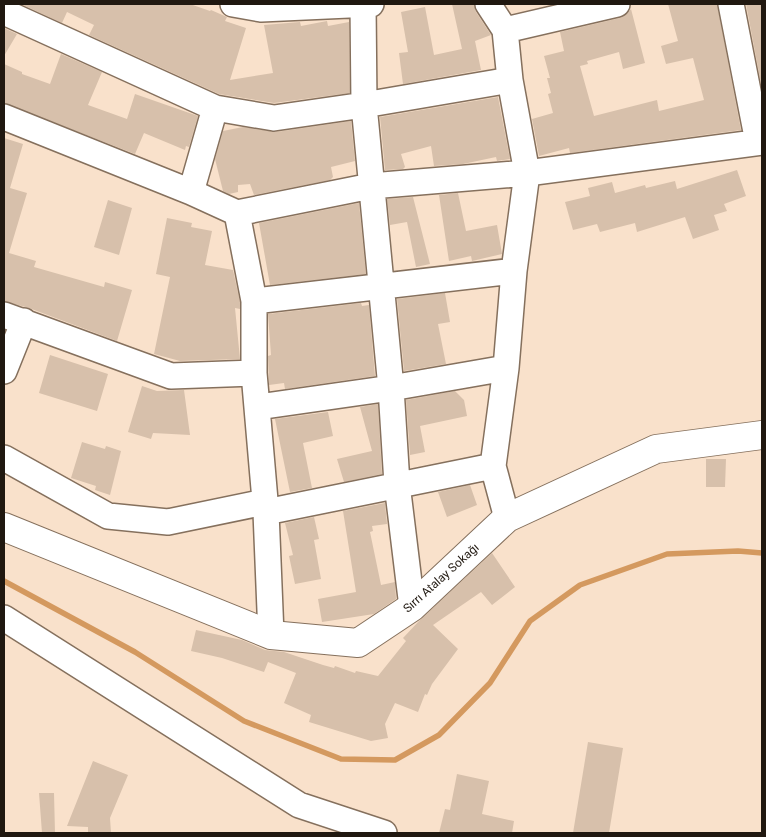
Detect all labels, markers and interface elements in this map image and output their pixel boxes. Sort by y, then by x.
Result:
street label: Sırrı Atalay Sokağı [400,540,482,616]

